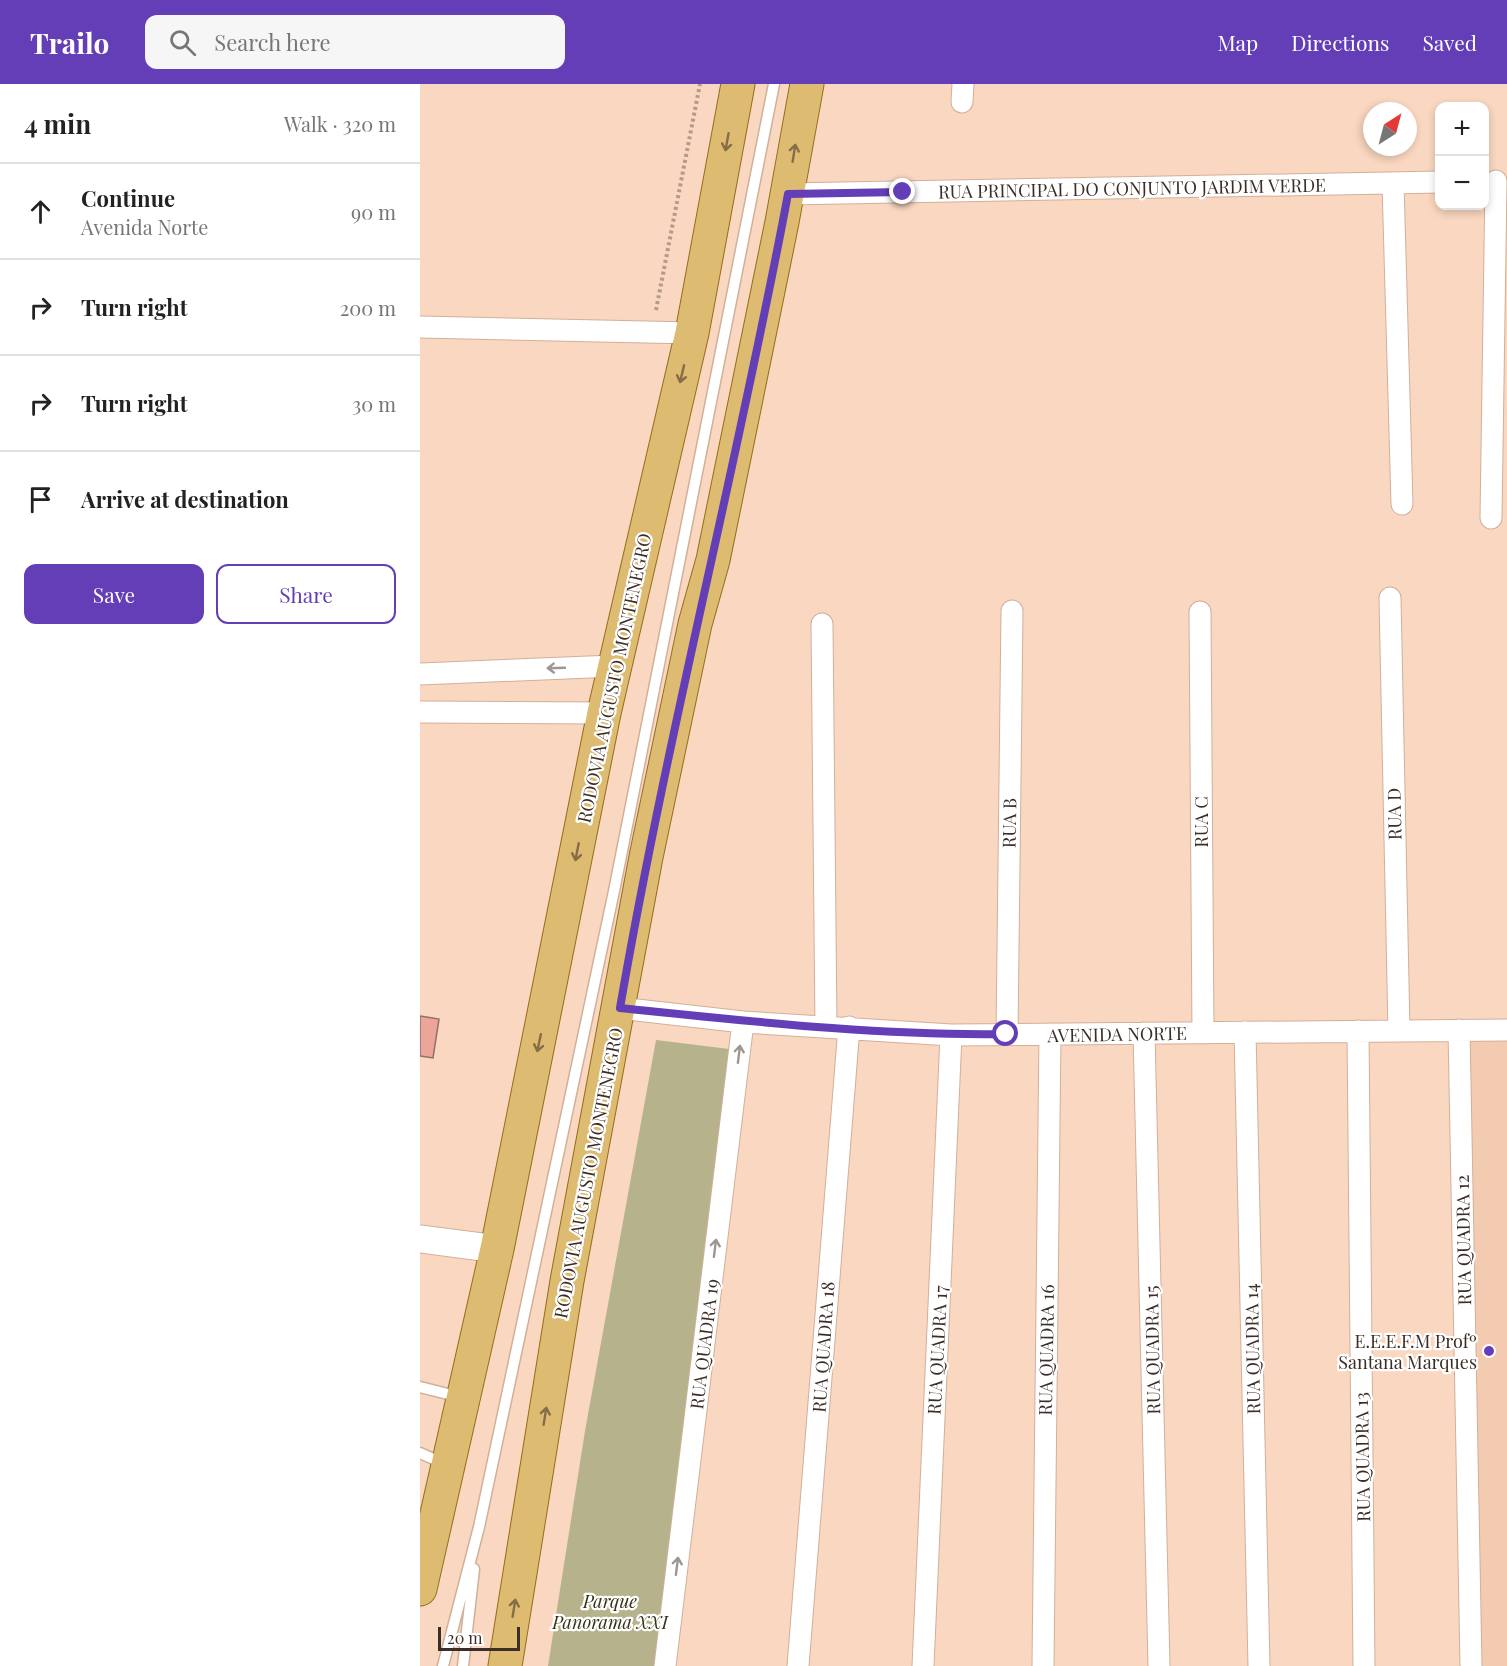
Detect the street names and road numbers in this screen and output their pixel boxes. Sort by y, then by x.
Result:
street label: RUA PRINCIPAL DO CONJUNTO JARDIM VERDE [938,173,1326,203]
street label: RODOVIA AUGUSTO MONTENEGRO [572,531,656,825]
street label: RUA D [1382,788,1406,840]
street label: RUA C [1189,796,1213,848]
street label: RUA B [997,798,1021,848]
street label: AVENIDA NORTE [1046,1021,1187,1047]
street label: RODOVIA AUGUSTO MONTENEGRO [548,1026,628,1320]
street label: RUA QUADRA 12 [1450,1174,1476,1306]
street label: RUA QUADRA 19 [684,1277,724,1411]
street label: RUA QUADRA 18 [806,1281,840,1413]
street label: RUA QUADRA 14 [1239,1283,1265,1415]
street label: RUA QUADRA 17 [922,1284,952,1415]
street label: RUA QUADRA 16 [1033,1284,1059,1416]
street label: RUA QUADRA 15 [1139,1285,1165,1415]
street label: RUA QUADRA 13 [1349,1392,1375,1522]

